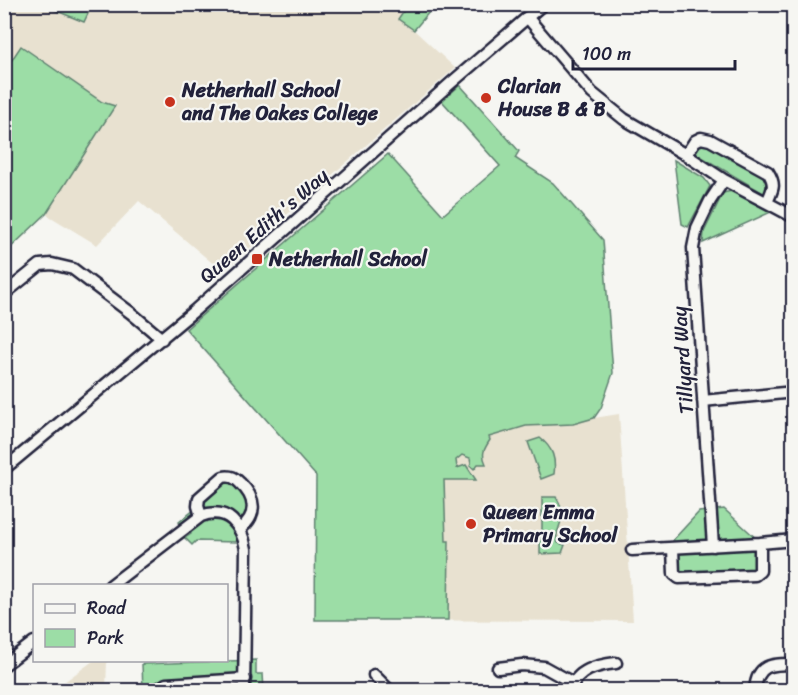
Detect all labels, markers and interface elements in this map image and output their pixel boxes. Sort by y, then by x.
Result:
scale bar [573,33,735,71]
text: 100 m [582,38,631,70]
place label: Clarian House B & B [497,69,606,127]
place label: Netherhall School and The Oakes College [181,73,379,131]
marker: Clarian House B & B [479,91,493,105]
marker: Netherhall School and The Oakes College [163,95,177,109]
street label: Queen Edith's Way [191,159,338,293]
place label: Netherhall School [268,242,428,277]
marker: Netherhall School [250,252,264,266]
street label: Tillyard Way [662,304,704,415]
place label: Queen Emma Primary School [483,495,618,553]
marker: Queen Emma Primary School [464,517,478,531]
legend [33,584,228,662]
text: Road [87,592,127,624]
text: Park [87,622,124,654]

